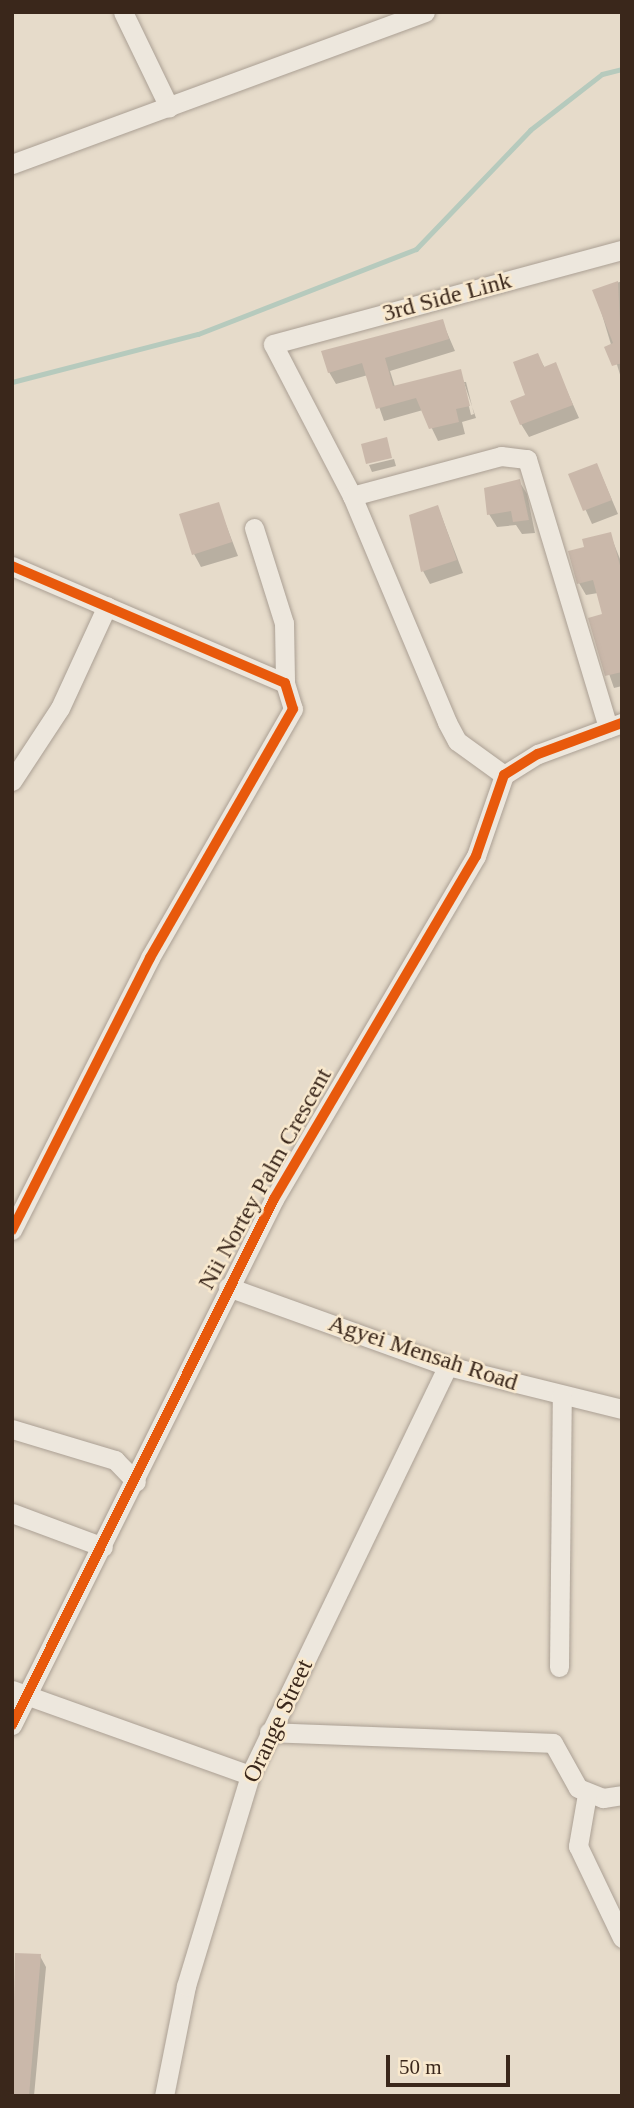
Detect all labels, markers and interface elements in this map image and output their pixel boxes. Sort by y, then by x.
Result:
street label: 3rd Side Link [380,266,514,328]
street label: Nii Nortey Palm Crescent [192,1063,338,1295]
street label: Agyei Mensah Road [325,1309,521,1397]
street label: Orange Street [237,1655,319,1787]
scale bar [389,2042,513,2086]
text: 50 m [399,2055,442,2079]

